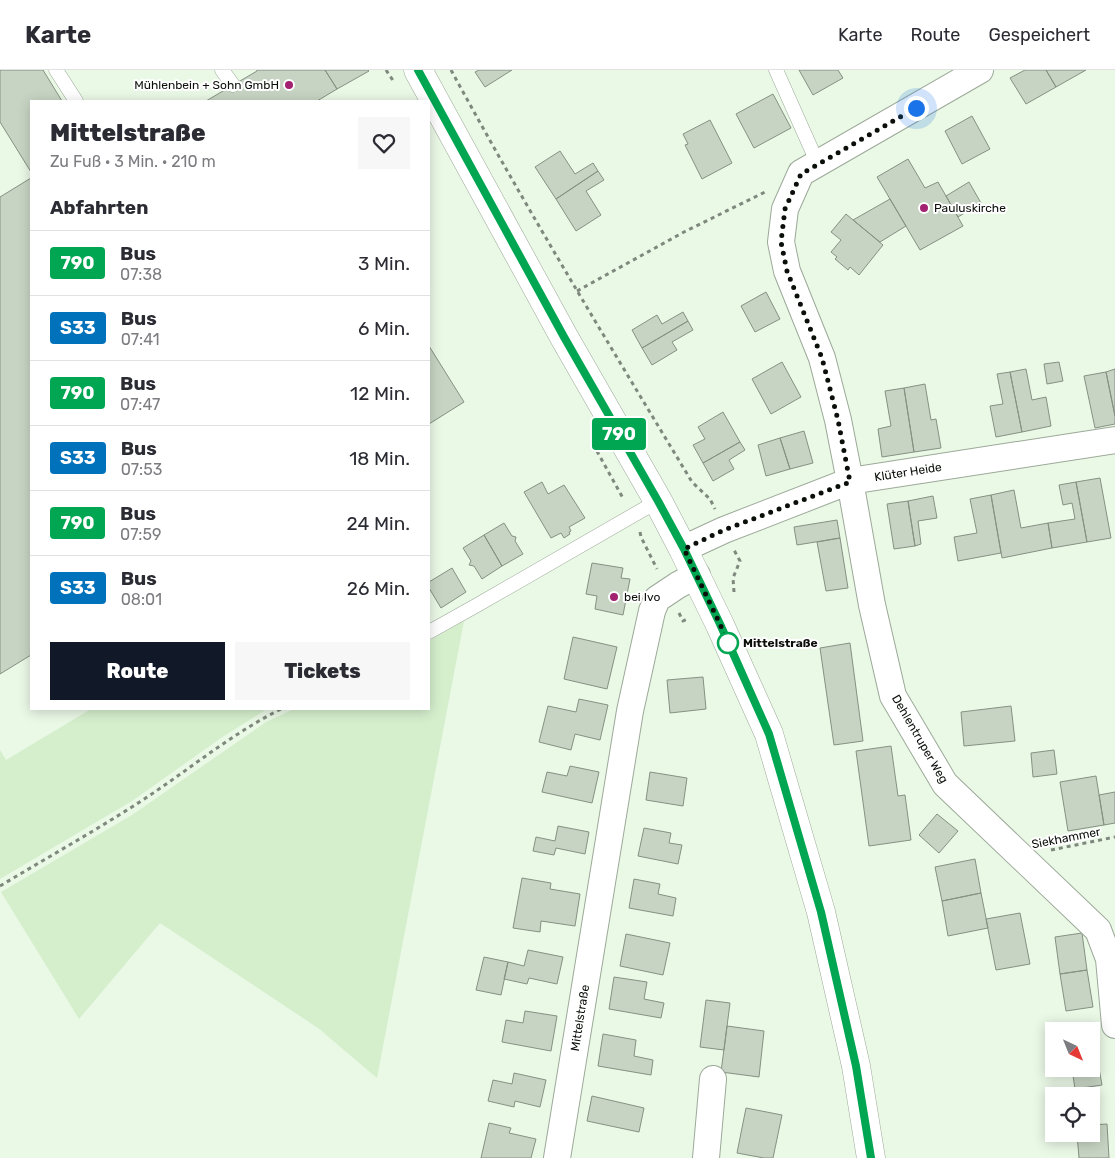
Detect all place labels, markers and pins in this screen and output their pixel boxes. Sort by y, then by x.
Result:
place label: Mühlenbein + Sohn GmbH [134,78,279,92]
marker: Mühlenbein + Sohn GmbH [283,79,295,91]
place label: Pauluskirche [934,201,1006,215]
marker: Pauluskirche [918,202,930,214]
place label: bei Ivo [624,590,660,604]
marker: bei Ivo [608,591,620,603]
marker: Mittelstraße [717,632,739,654]
place label: Mittelstraße [743,636,818,650]

